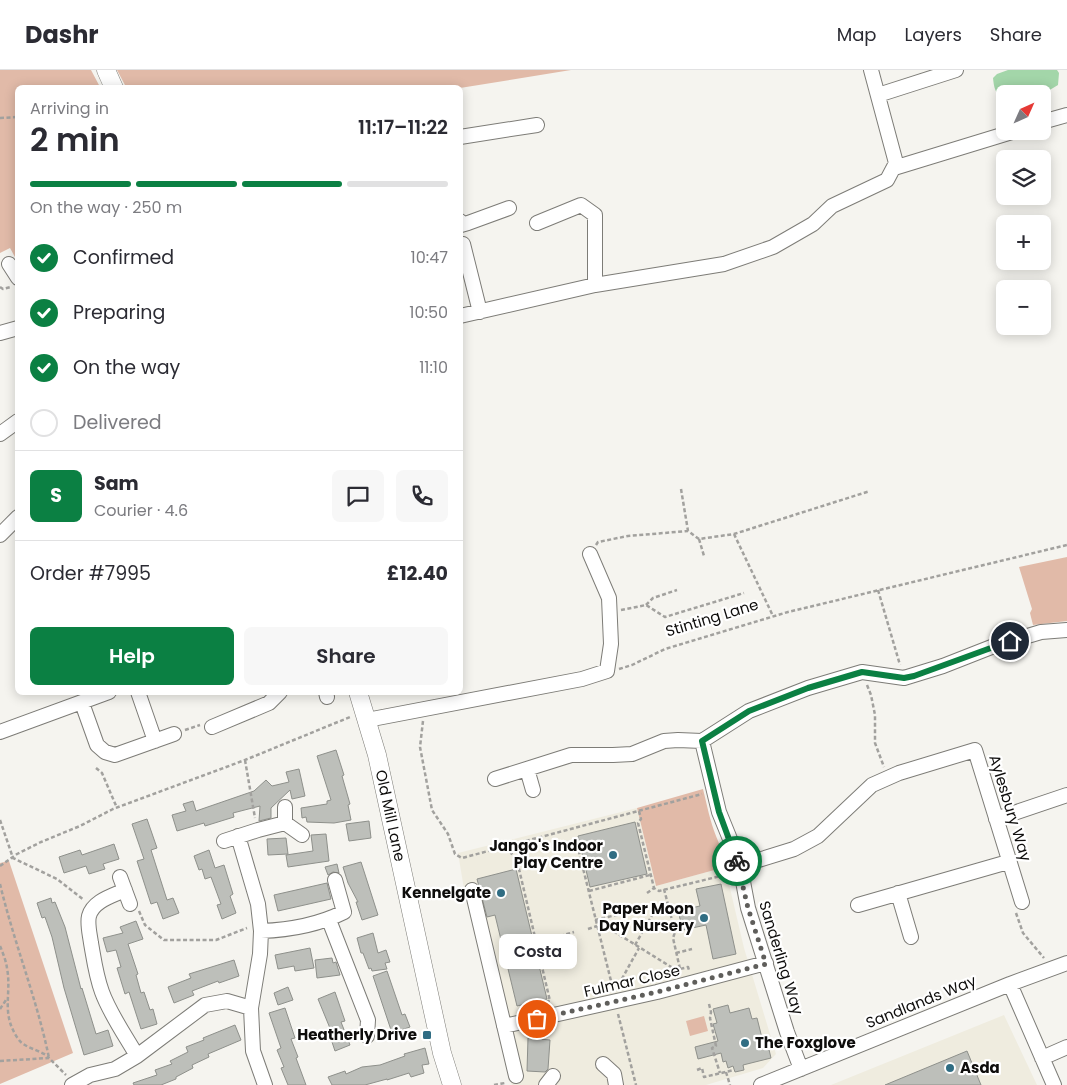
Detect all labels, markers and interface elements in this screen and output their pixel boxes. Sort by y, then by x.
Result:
text: Dashr [25,18,99,51]
text: Map [837,22,877,47]
text: Layers [905,22,962,47]
text: Share [990,22,1042,47]
north arrow [996,85,1051,140]
map controls [996,85,1051,335]
text: Arriving in [30,97,109,120]
text: 11:17–11:22 [358,114,448,141]
text: 2 min [30,117,120,162]
button: layers [996,150,1051,205]
text: On the way · 250 m [30,196,182,219]
button: + [996,215,1051,270]
icon: check [30,244,58,272]
text: Confirmed [73,244,174,271]
text: 10:47 [411,246,448,269]
button: − [996,280,1051,335]
icon: check [30,299,58,327]
text: Preparing [73,299,165,326]
text: 10:50 [409,301,448,324]
icon: check [30,354,58,382]
text: On the way [73,354,180,381]
text: 11:10 [419,356,448,379]
text: Delivered [73,409,162,436]
text: Sam [94,470,139,497]
button: chat [332,470,384,522]
button: phone [396,470,448,522]
text: S [50,482,62,509]
text: Courier · 4.6 [94,499,188,522]
text: Order #7995 [30,560,151,587]
text: £12.40 [387,560,448,587]
street label: Stinting Lane [663,593,761,642]
pin [989,620,1031,662]
button: Help [30,627,234,685]
button: Share [244,627,448,685]
icon: home [996,627,1024,655]
street label: Aylesbury Way [984,752,1037,864]
street label: Old Mill Lane [371,768,411,863]
place label: Jango's Indoor Play Centre [489,835,604,873]
courier [712,836,762,886]
icon: bike [723,847,751,875]
marker: Jango's Indoor Play Centre [607,849,619,861]
place label: Kennelgate [402,882,491,903]
marker: Kennelgate [495,887,507,899]
place label: Paper Moon Day Nursery [599,898,695,936]
street label: Sanderling Way [754,898,809,1018]
marker: Paper Moon Day Nursery [698,912,710,924]
callout: Costa [498,934,576,969]
text: Costa [514,940,562,963]
street label: Fulmar Close [582,959,682,1002]
street label: Sandlands Way [862,970,980,1033]
pin [516,998,558,1040]
icon: bag [523,1005,551,1033]
place label: Heatherly Drive [297,1024,417,1045]
marker: Heatherly Drive [421,1029,433,1041]
place label: The Foxglove [755,1032,856,1053]
marker: The Foxglove [739,1037,751,1049]
place label: Asda [960,1057,1000,1078]
marker: Asda [944,1062,956,1074]

